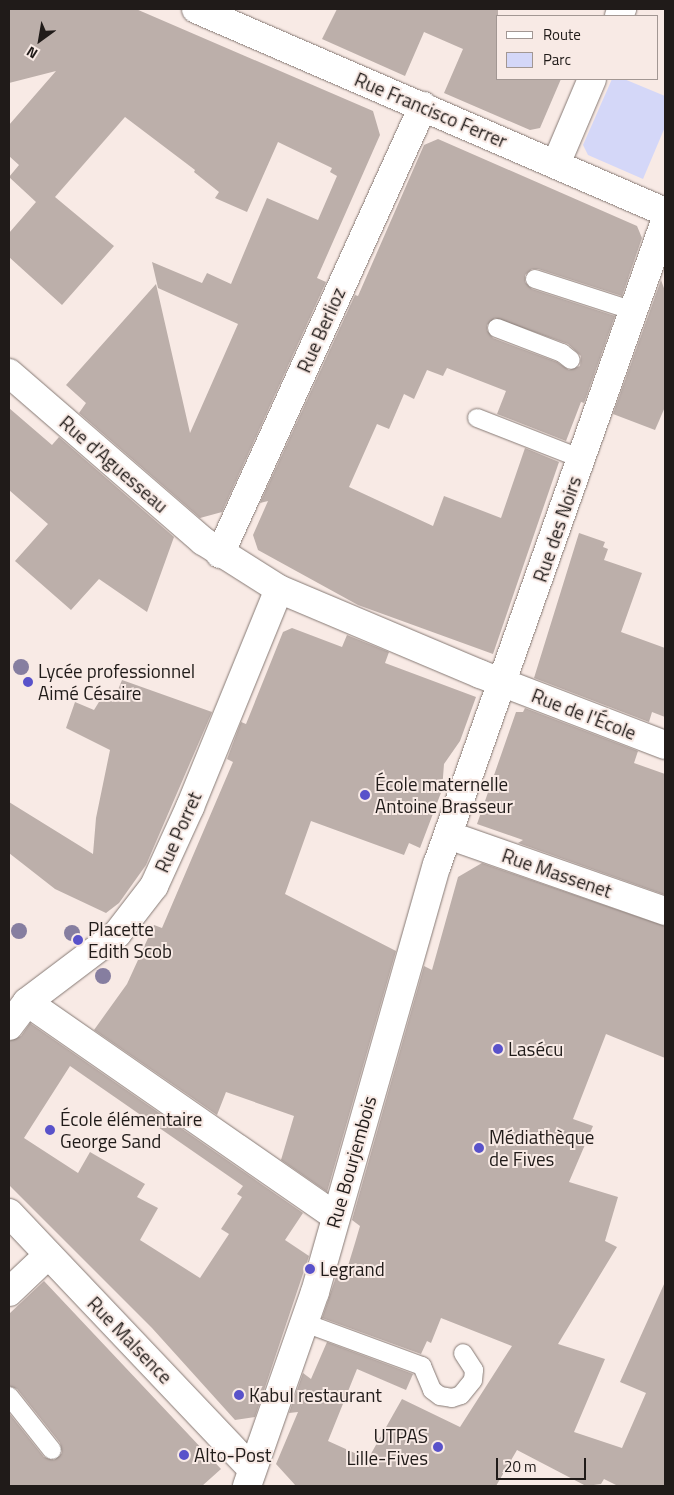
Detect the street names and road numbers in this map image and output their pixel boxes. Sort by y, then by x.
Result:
street label: Rue Francisco Ferrer [351,68,511,152]
street label: Rue Berlioz [292,284,350,376]
street label: Rue d'Aguesseau [55,411,173,517]
street label: Rue des Noirs [528,473,586,585]
street label: Rue de l'École [528,684,640,744]
street label: Rue Porret [150,788,206,876]
street label: Rue Massenet [499,844,615,902]
street label: Rue Bourjembois [321,1093,381,1231]
street label: Rue Malsence [83,1292,177,1388]

